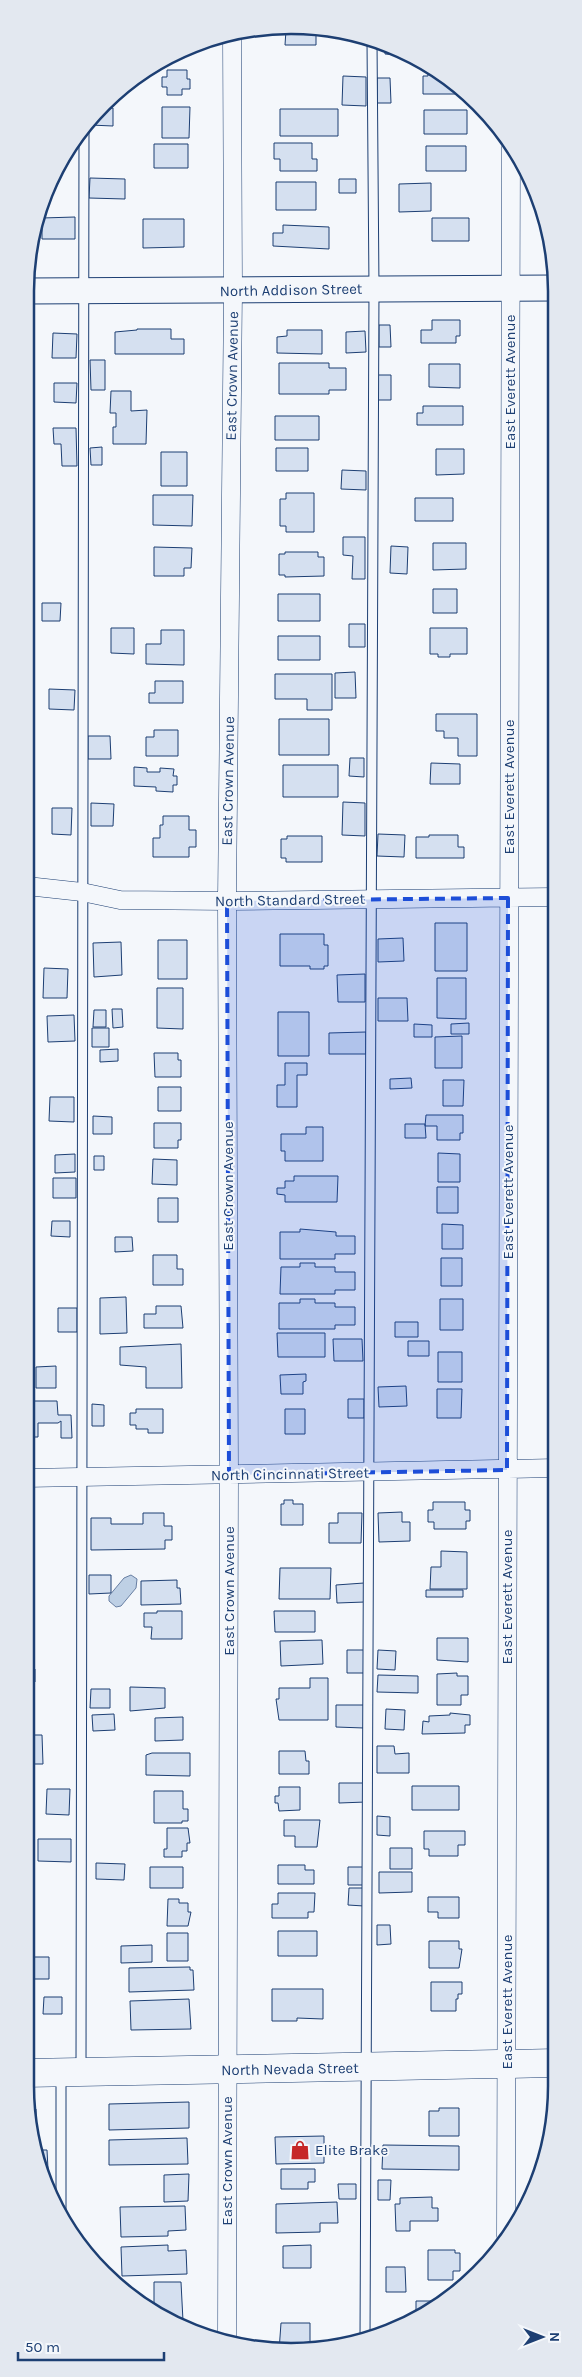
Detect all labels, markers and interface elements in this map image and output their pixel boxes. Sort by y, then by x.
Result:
street label: North Addison Street [219,280,363,300]
street label: East Crown Avenue [222,311,242,441]
street label: East Everett Avenue [501,315,519,449]
street label: East Crown Avenue [218,716,238,846]
street label: East Everett Avenue [500,720,518,854]
street label: North Standard Street [215,890,366,910]
street label: East Crown Avenue [219,1121,237,1251]
street label: East Everett Avenue [499,1125,517,1259]
street label: North Cincinnati Street [211,1464,370,1484]
street label: East Crown Avenue [220,1526,238,1656]
street label: East Everett Avenue [498,1530,516,1664]
street label: East Everett Avenue [498,1935,516,2069]
street label: North Nevada Street [221,2059,359,2079]
street label: East Crown Avenue [218,2096,236,2226]
shop icon: Elite Brake [289,2139,311,2161]
place label: Elite Brake [315,2141,388,2159]
north arrow [517,2312,567,2362]
scale bar [18,2330,164,2362]
text: N [546,2332,563,2342]
text: 50 m [25,2338,60,2356]

